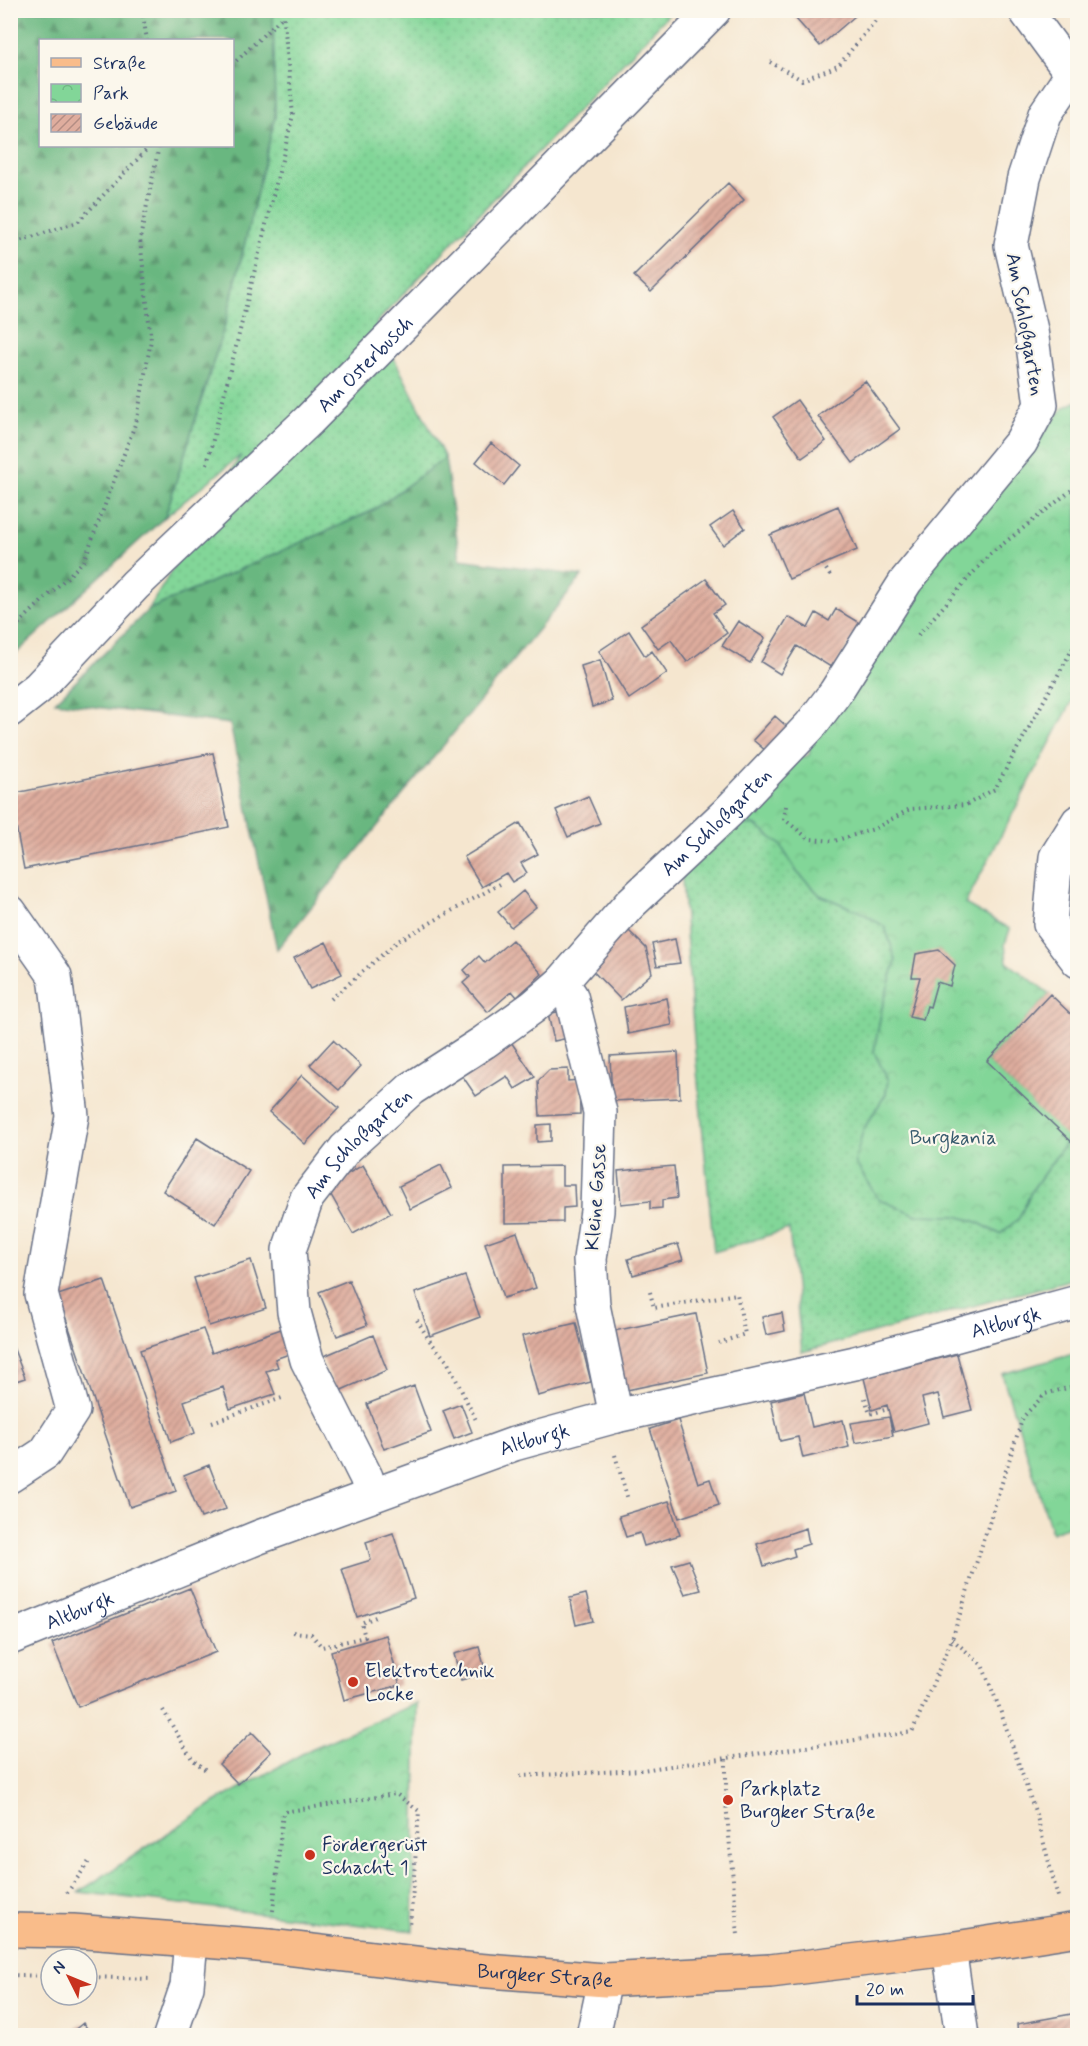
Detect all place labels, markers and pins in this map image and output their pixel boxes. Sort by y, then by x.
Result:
place label: Elektrotechnik Locke [365,1658,495,1708]
marker: Elektrotechnik Locke [346,1675,360,1689]
place label: Parkplatz Burgker Straße [740,1776,876,1827]
marker: Parkplatz Burgker Straße [721,1793,735,1807]
place label: Fördergerüst Schacht 1 [322,1832,427,1882]
marker: Fördergerüst Schacht 1 [303,1848,317,1862]

